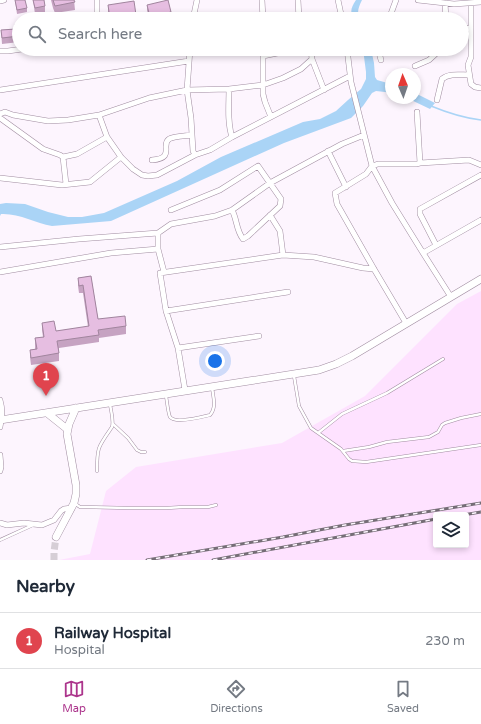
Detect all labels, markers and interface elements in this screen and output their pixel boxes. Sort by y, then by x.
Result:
search box [12,12,469,56]
icon: search [26,23,48,45]
text: Search here [58,25,142,43]
north arrow [385,68,421,104]
your location [205,351,225,371]
pin: 1 [33,363,59,396]
map controls [433,512,469,548]
button: layers [433,512,469,548]
text: Nearby [16,576,75,597]
text: Railway Hospital [54,624,171,642]
text: 1 [25,633,33,649]
text: 230 m [425,633,465,649]
text: Hospital [54,642,105,658]
tab: Map [62,678,86,715]
tab: Directions [210,678,263,715]
tab: Saved [387,678,419,715]

